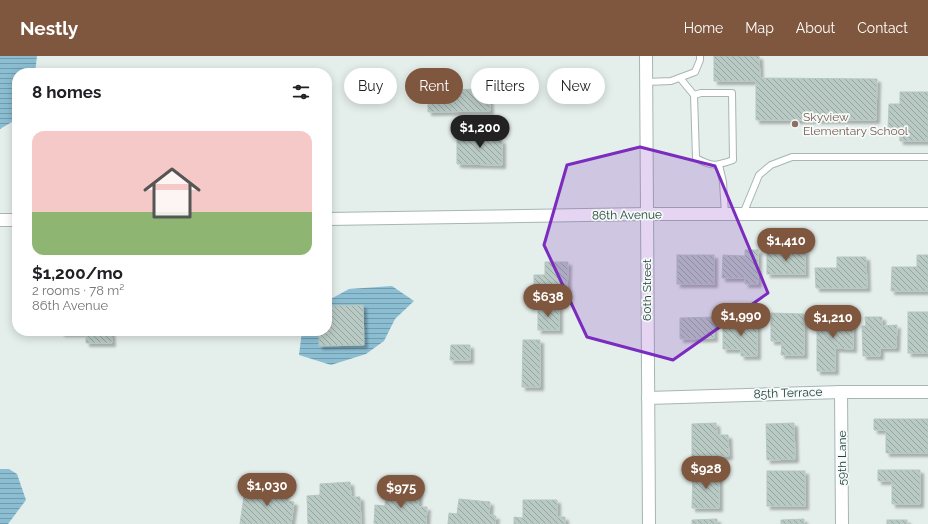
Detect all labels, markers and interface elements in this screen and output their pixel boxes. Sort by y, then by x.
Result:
text: Nestly [20,17,78,39]
text: Home [684,20,723,36]
text: Map [745,20,774,36]
text: About [796,20,835,36]
text: Contact [857,20,908,36]
chip: Buy [344,68,397,104]
chip: Rent [405,68,463,104]
chip: Filters [471,68,539,104]
chip: New [547,68,605,104]
icon: filters [290,81,312,103]
text: 8 homes [32,82,101,102]
place label: Skyview Elementary School [803,110,909,138]
pin: $1,200 [447,115,513,149]
marker: Skyview Elementary School [790,119,800,129]
text: $1,200 [460,120,500,135]
icon: home [136,157,208,229]
street label: 86th Avenue [592,207,662,223]
pin: $1,410 [753,228,819,262]
text: $1,410 [766,233,806,248]
street label: 60th Street [640,259,654,321]
text: $1,200/mo [32,263,123,283]
text: 2 rooms · 78 m² [32,283,124,298]
pin: $638 [524,284,572,318]
text: $638 [532,289,564,304]
text: 86th Avenue [32,298,108,313]
pin: $1,990 [708,303,774,337]
pin: $1,210 [800,305,866,339]
text: $1,990 [721,308,761,323]
text: $1,210 [813,310,853,325]
street label: 85th Terrace [753,385,823,401]
street label: 59th Lane [835,430,849,486]
pin: $928 [682,456,730,490]
text: $928 [690,461,722,476]
pin: $1,030 [234,473,300,507]
pin: $975 [377,475,425,509]
text: $1,030 [247,478,287,493]
text: $975 [386,480,416,495]

